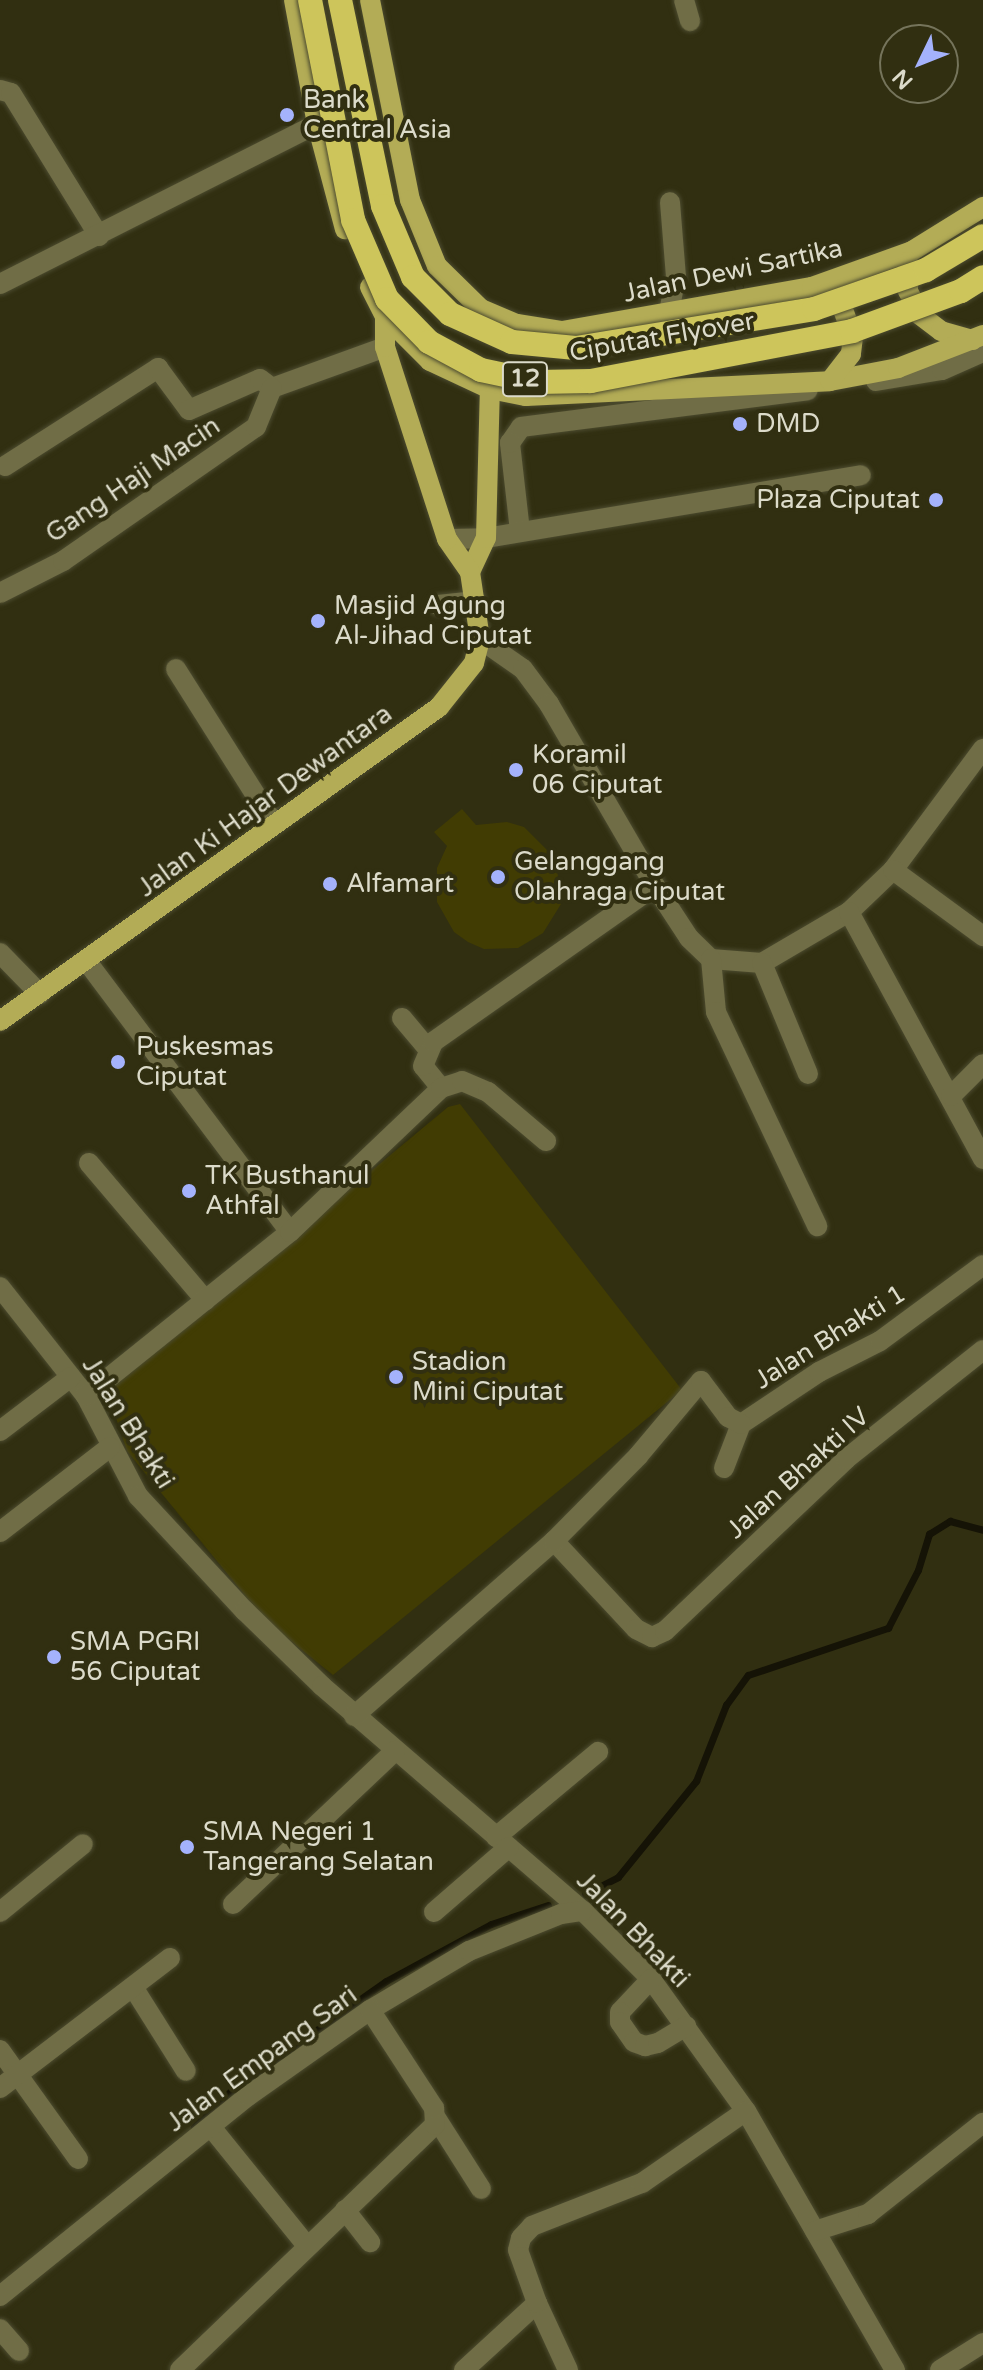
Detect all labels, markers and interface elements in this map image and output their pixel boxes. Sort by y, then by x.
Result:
north arrow [879,24,959,104]
text: N [887,64,918,94]
place label: Bank Central Asia [303,84,452,146]
marker: Bank Central Asia [278,106,296,124]
street label: Jalan Dewi Sartika [621,233,845,309]
street label: Ciputat Flyover [567,305,757,369]
road number: 12 [501,359,549,399]
place label: DMD [756,408,820,440]
street label: Gang Haji Macin [40,410,226,550]
marker: DMD [731,415,749,433]
place label: Plaza Ciputat [756,484,920,516]
marker: Plaza Ciputat [927,491,945,509]
place label: Masjid Agung Al-Jihad Ciputat [334,590,532,652]
marker: Masjid Agung Al-Jihad Ciputat [309,612,327,630]
street label: Jalan Ki Hajar Dewantara [132,698,398,904]
place label: Koramil 06 Ciputat [532,739,662,800]
marker: Koramil 06 Ciputat [507,761,525,779]
place label: Gelanggang Olahraga Ciputat [514,846,725,908]
place label: Alfamart [346,868,454,900]
marker: Gelanggang Olahraga Ciputat [489,868,507,886]
marker: Alfamart [321,875,339,893]
place label: Puskesmas Ciputat [136,1031,274,1092]
marker: Puskesmas Ciputat [107,1051,129,1073]
place label: TK Busthanul Athfal [205,1160,369,1222]
marker: TK Busthanul Athfal [180,1182,198,1200]
street label: Jalan Bhakti 1 [749,1278,911,1396]
place label: Stadion Mini Ciputat [412,1346,563,1408]
street label: Jalan Bhakti [75,1351,181,1495]
marker: Stadion Mini Ciputat [387,1368,405,1386]
street label: Jalan Bhakti IV [720,1401,876,1545]
place label: SMA PGRI 56 Ciputat [70,1626,200,1688]
marker: SMA PGRI 56 Ciputat [45,1648,63,1666]
place label: SMA Negeri 1 Tangerang Selatan [203,1816,434,1878]
marker: SMA Negeri 1 Tangerang Selatan [178,1838,196,1856]
street label: Jalan Bhakti [570,1865,696,1995]
street label: Jalan Empang Sari [161,1979,363,2139]

